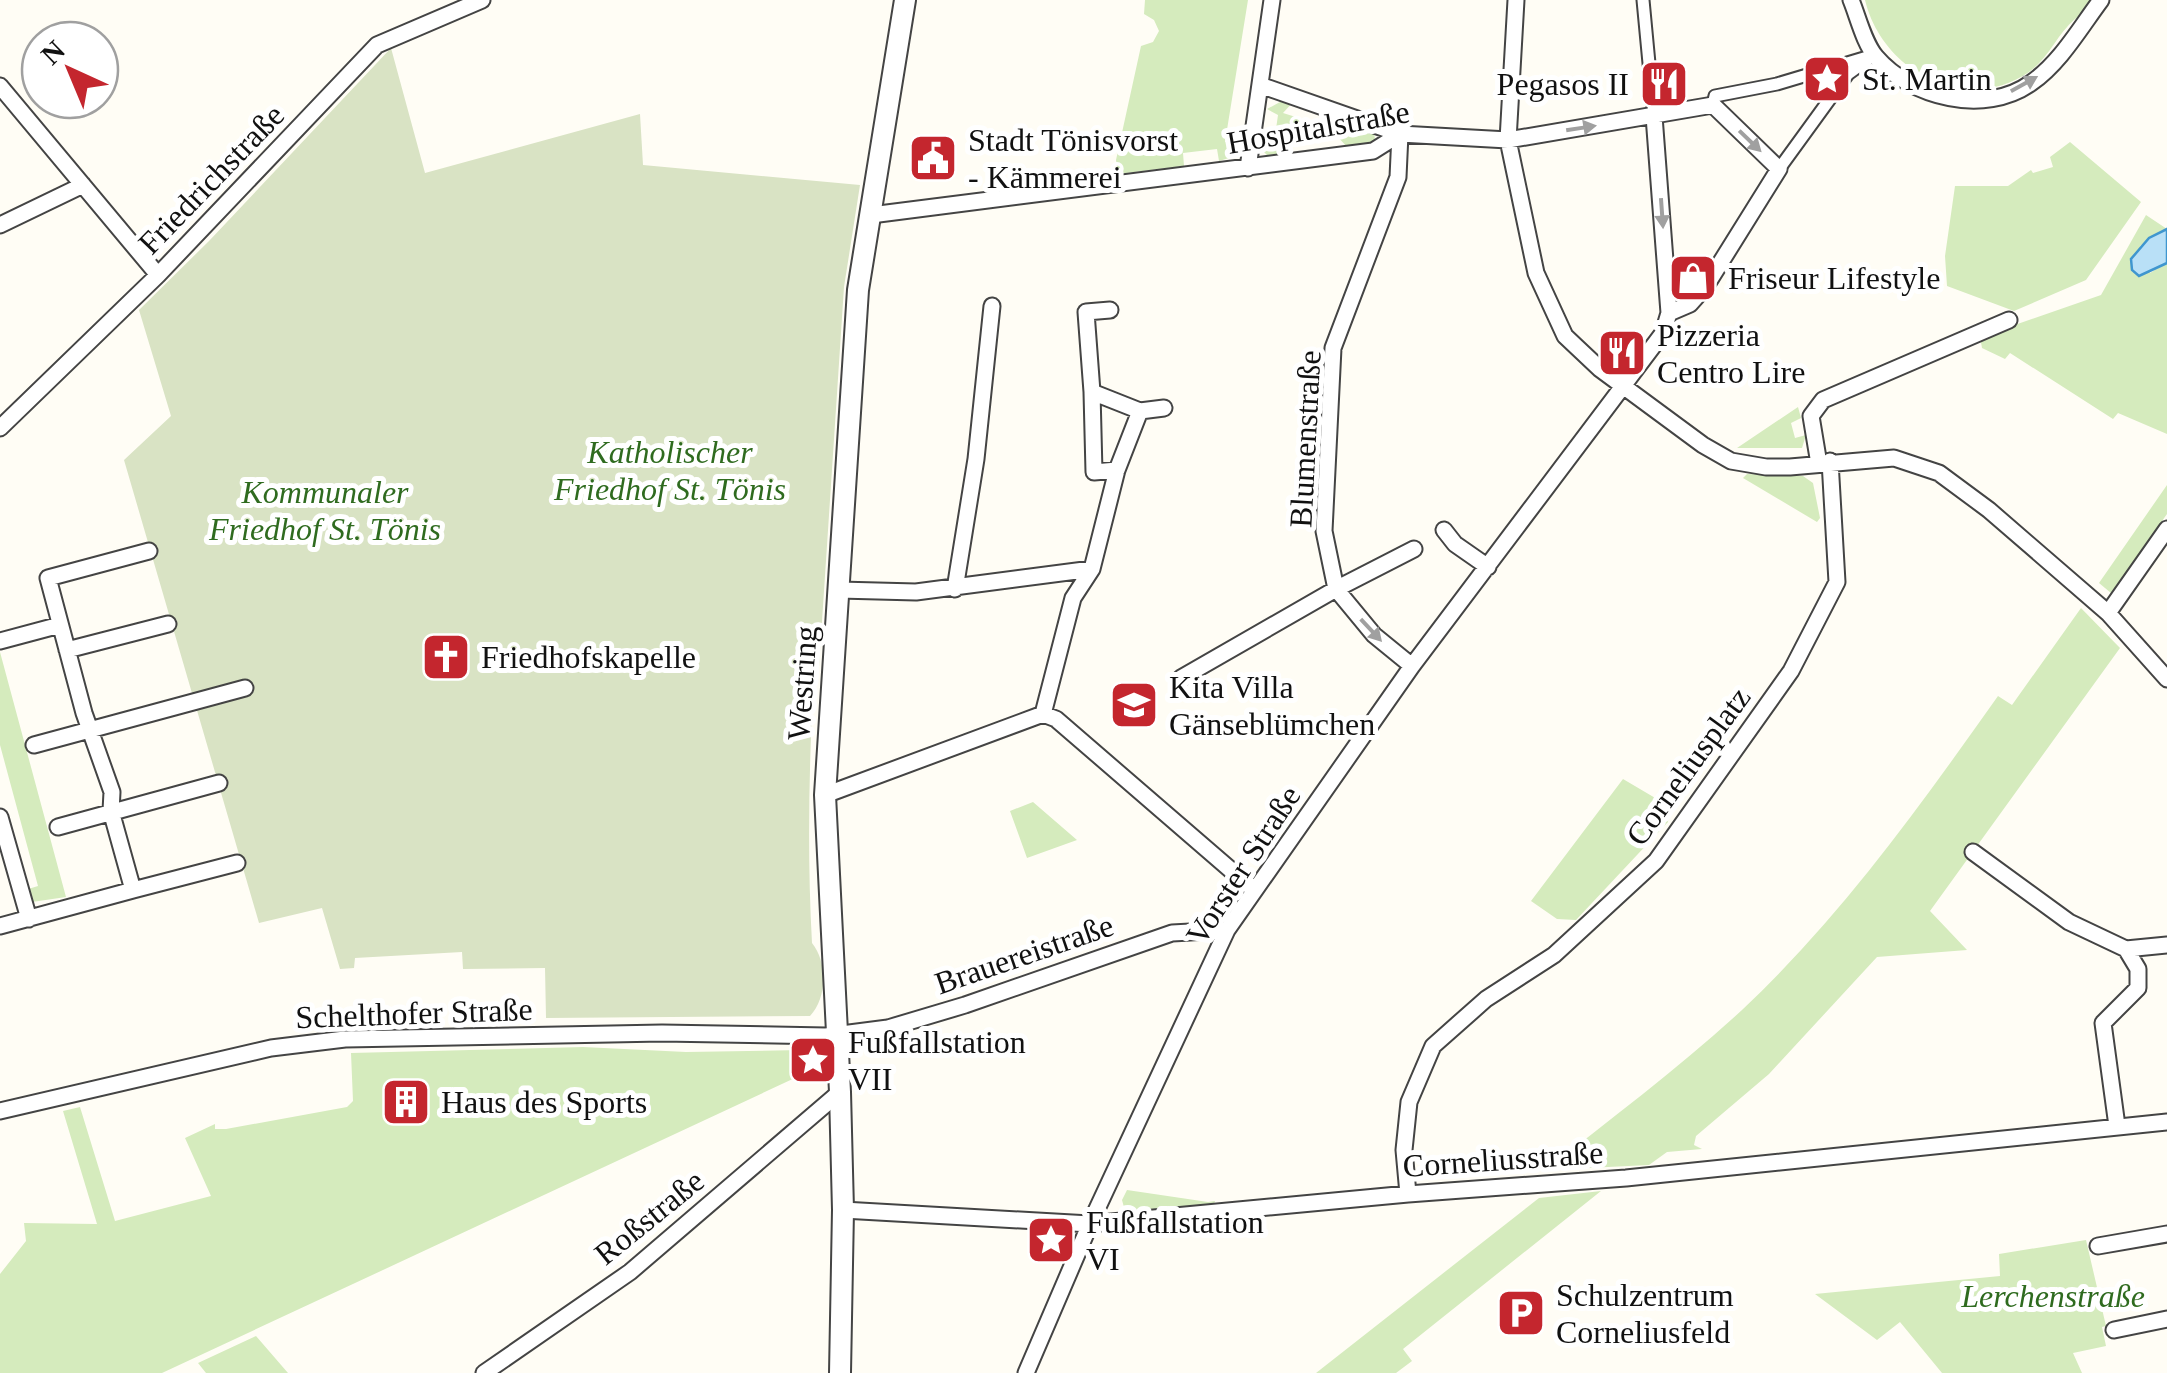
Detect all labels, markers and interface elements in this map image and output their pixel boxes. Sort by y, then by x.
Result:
north arrow [20,20,120,120]
text: N [35,34,71,71]
place icon: St. Martin [1801,53,1853,105]
restaurant icon: Pegasos II [1638,58,1690,110]
place label: St. Martin [1862,61,1992,97]
place label: Pegasos II [1497,66,1629,102]
one-way arrow [2010,76,2038,93]
street label: Hospitalstraße [1224,93,1412,161]
street label: Friedrichstraße [131,97,291,261]
one-way arrow [1566,120,1598,135]
place label: Stadt Tönisvorst - Kämmerei [968,122,1178,195]
one-way arrow [1737,128,1761,152]
public building icon: Stadt Tönisvorst - Kämmerei [907,132,959,184]
one-way arrow [1654,198,1670,230]
shop icon: Friseur Lifestyle [1667,252,1719,304]
place label: Friseur Lifestyle [1728,260,1940,296]
place label: Pizzeria Centro Lire [1657,317,1805,390]
restaurant icon: Pizzeria Centro Lire [1596,327,1648,379]
street label: Blumenstraße [1282,349,1328,529]
park label: Katholischer Friedhof St. Tönis [553,434,786,507]
park label: Kommunaler Friedhof St. Tönis [208,474,441,547]
one-way arrow [1359,618,1382,642]
street label: Westring [780,625,824,741]
church icon: Friedhofskapelle [420,631,472,683]
place label: Friedhofskapelle [481,639,696,675]
place label: Kita Villa Gänseblümchen [1169,669,1375,742]
school or university icon: Kita Villa Gänseblümchen [1108,679,1160,731]
street label: Corneliusplatz [1619,680,1757,852]
street label: Vorster Straße [1178,779,1308,951]
street label: Brauereistraße [930,907,1118,1001]
street label: Schelthofer Straße [295,991,533,1035]
place label: Fußfallstation VII [848,1024,1026,1097]
place icon: Fußfallstation VII [787,1034,839,1086]
building icon: Haus des Sports [380,1076,432,1128]
place label: Haus des Sports [441,1084,647,1120]
street label: Corneliusstraße [1402,1134,1604,1184]
street label: Roßstraße [587,1162,711,1272]
place label: Fußfallstation VI [1086,1204,1264,1277]
place icon: Fußfallstation VI [1025,1214,1077,1266]
place label: Schulzentrum Corneliusfeld [1556,1277,1734,1350]
park label: Lerchenstraße [1960,1278,2145,1314]
parking icon: Schulzentrum Corneliusfeld [1495,1287,1547,1339]

